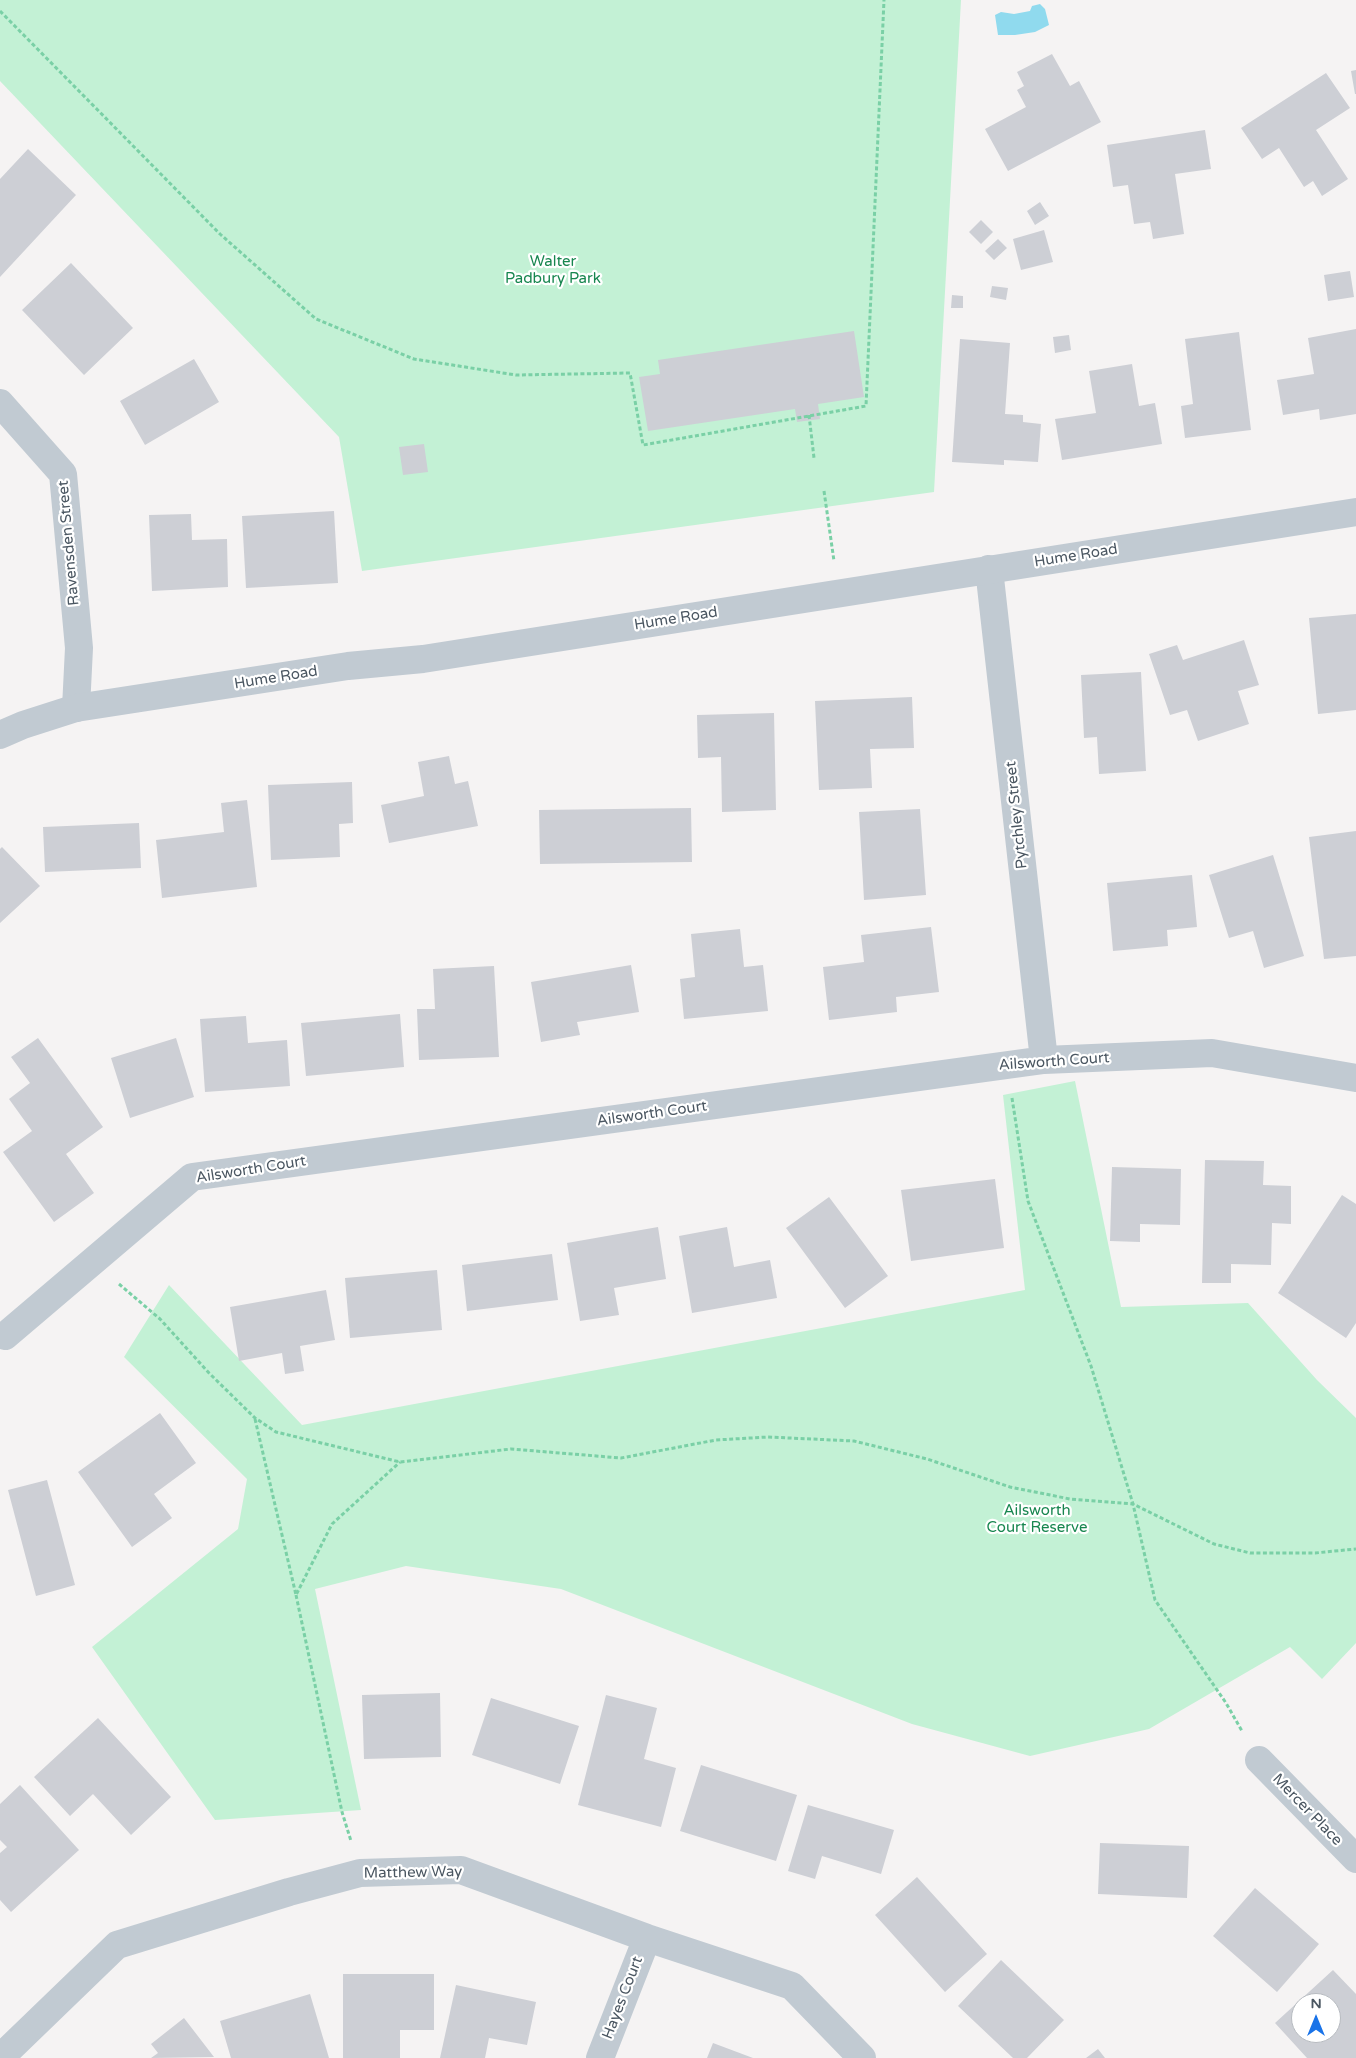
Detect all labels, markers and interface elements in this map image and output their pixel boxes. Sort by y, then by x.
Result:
park label: Walter Padbury Park [505,253,601,288]
street label: Ravensden Street [55,480,83,606]
street label: Hume Road [1033,541,1119,571]
street label: Hume Road [633,604,719,634]
street label: Hume Road [233,663,319,693]
street label: Pytchley Street [1002,760,1032,870]
street label: Ailsworth Court [998,1049,1110,1075]
street label: Ailsworth Court [596,1097,708,1131]
street label: Ailsworth Court [195,1152,307,1188]
park label: Ailsworth Court Reserve [987,1502,1087,1537]
street label: Mercer Place [1268,1770,1346,1850]
street label: Matthew Way [364,1863,462,1883]
street label: Hayes Court [599,1954,647,2042]
north arrow [1291,1993,1341,2043]
text: N [1310,1995,1322,2012]

